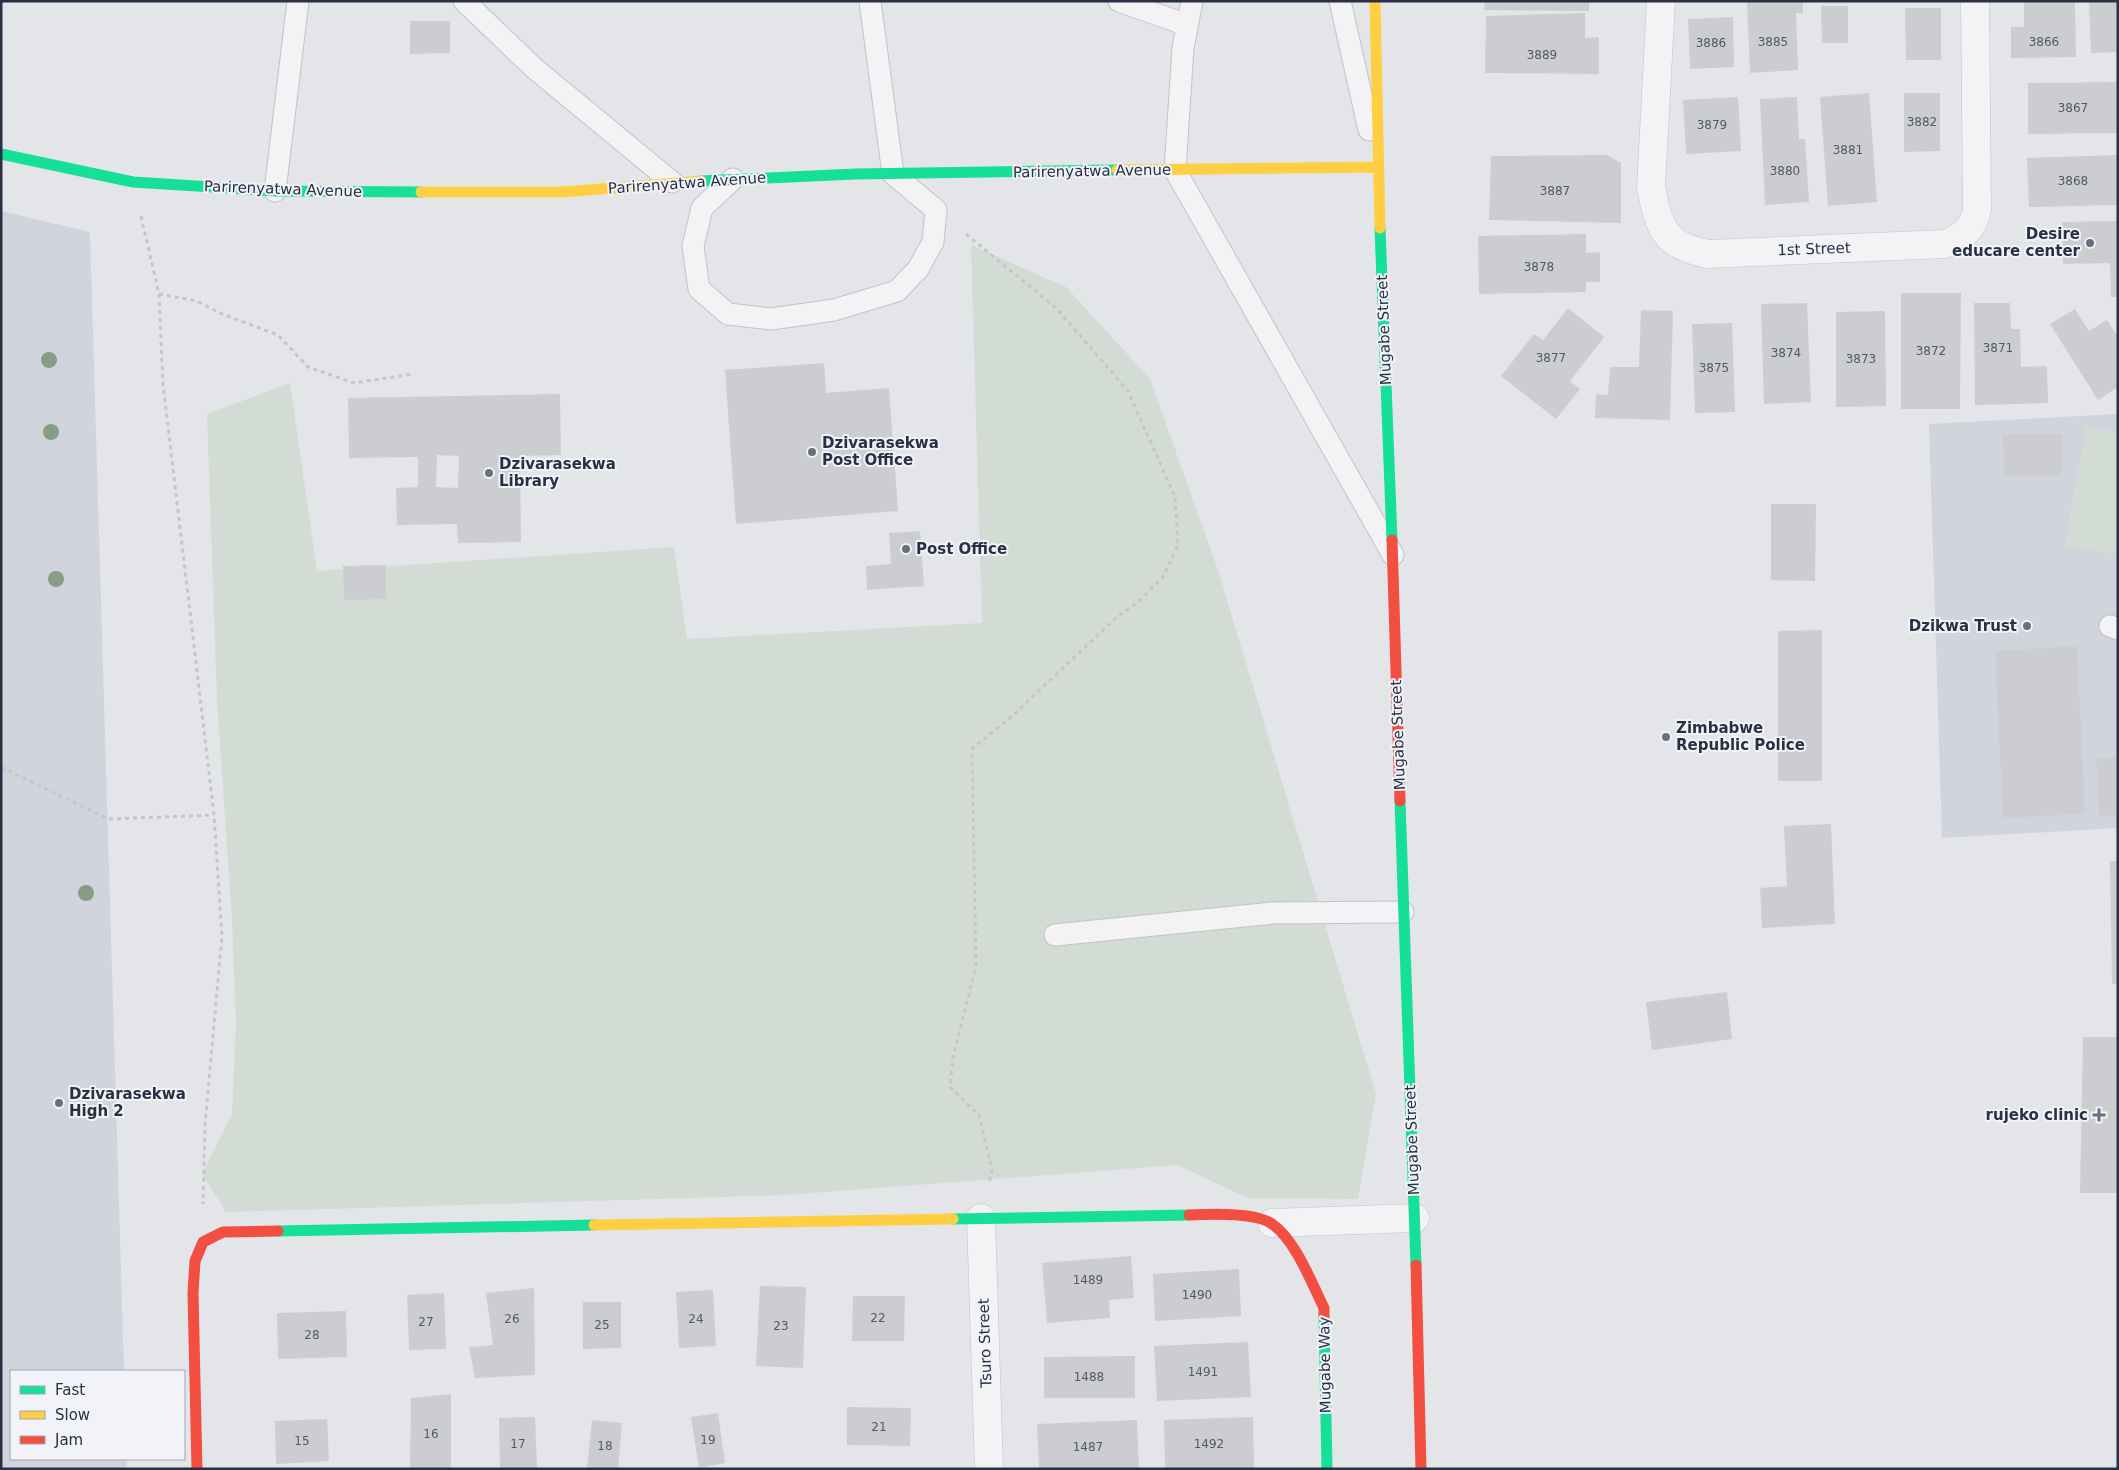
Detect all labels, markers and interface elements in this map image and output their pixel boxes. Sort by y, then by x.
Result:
house number: 3885 [1758,35,1788,49]
house number: 3866 [2029,35,2059,49]
house number: 3886 [1696,36,1726,50]
house number: 3889 [1527,48,1557,62]
house number: 3867 [2058,101,2088,115]
house number: 3882 [1907,115,1937,129]
house number: 3879 [1697,118,1727,132]
house number: 3881 [1833,143,1863,157]
street label: Parirenyatwa Avenue [1013,161,1171,181]
house number: 3880 [1770,164,1800,178]
street label: Parirenyatwa Avenue [607,168,767,198]
house number: 3868 [2058,174,2088,188]
street label: Parirenyatwa Avenue [204,177,362,201]
house number: 3887 [1540,184,1570,198]
place label: Desire educare center [1952,225,2081,260]
marker: Desire educare center [2084,237,2096,249]
street label: 1st Street [1777,239,1851,259]
house number: 3878 [1524,260,1554,274]
street label: Mugabe Street [1373,274,1395,385]
house number: 3871 [1983,341,2013,355]
house number: 3872 [1916,344,1946,358]
house number: 3874 [1771,346,1801,360]
house number: 3877 [1536,351,1566,365]
house number: 3873 [1846,352,1876,366]
house number: 3875 [1699,361,1729,375]
place label: Dzivarasekwa Post Office [822,434,939,469]
marker: Dzivarasekwa Post Office [806,446,818,458]
place label: Dzivarasekwa Library [499,455,616,490]
marker: Dzivarasekwa Library [483,467,495,479]
place label: Post Office [916,540,1007,558]
marker: Post Office [900,543,912,555]
place label: Dzikwa Trust [1909,617,2017,635]
marker: Dzikwa Trust [2021,620,2033,632]
street label: Mugabe Street [1387,679,1409,790]
place label: Zimbabwe Republic Police [1676,719,1805,754]
marker: Zimbabwe Republic Police [1660,731,1672,743]
street label: Mugabe Street [1401,1084,1423,1195]
place label: Dzivarasekwa High 2 [69,1085,186,1120]
marker: Dzivarasekwa High 2 [53,1097,65,1109]
place label: rujeko clinic [1986,1106,2088,1124]
marker: rujeko clinic [2092,1108,2106,1122]
house number: 1489 [1073,1273,1103,1287]
house number: 1490 [1182,1288,1212,1302]
street label: Tsuro Street [974,1298,996,1389]
house number: 22 [870,1311,886,1325]
house number: 26 [504,1312,520,1326]
house number: 24 [688,1312,704,1326]
house number: 27 [418,1315,434,1329]
street label: Mugabe Way [1315,1316,1335,1413]
house number: 25 [594,1318,610,1332]
house number: 23 [773,1319,789,1333]
house number: 28 [304,1328,320,1342]
house number: 1491 [1188,1365,1218,1379]
legend [10,1370,185,1460]
house number: 1488 [1074,1370,1104,1384]
text: Fast [55,1381,85,1399]
text: Slow [55,1406,90,1424]
house number: 21 [871,1420,887,1434]
house number: 16 [423,1427,439,1441]
text: Jam [54,1431,83,1449]
house number: 19 [700,1433,716,1447]
house number: 15 [294,1434,310,1448]
house number: 17 [510,1437,526,1451]
house number: 1492 [1194,1437,1224,1451]
house number: 18 [597,1439,613,1453]
house number: 1487 [1073,1440,1103,1454]

